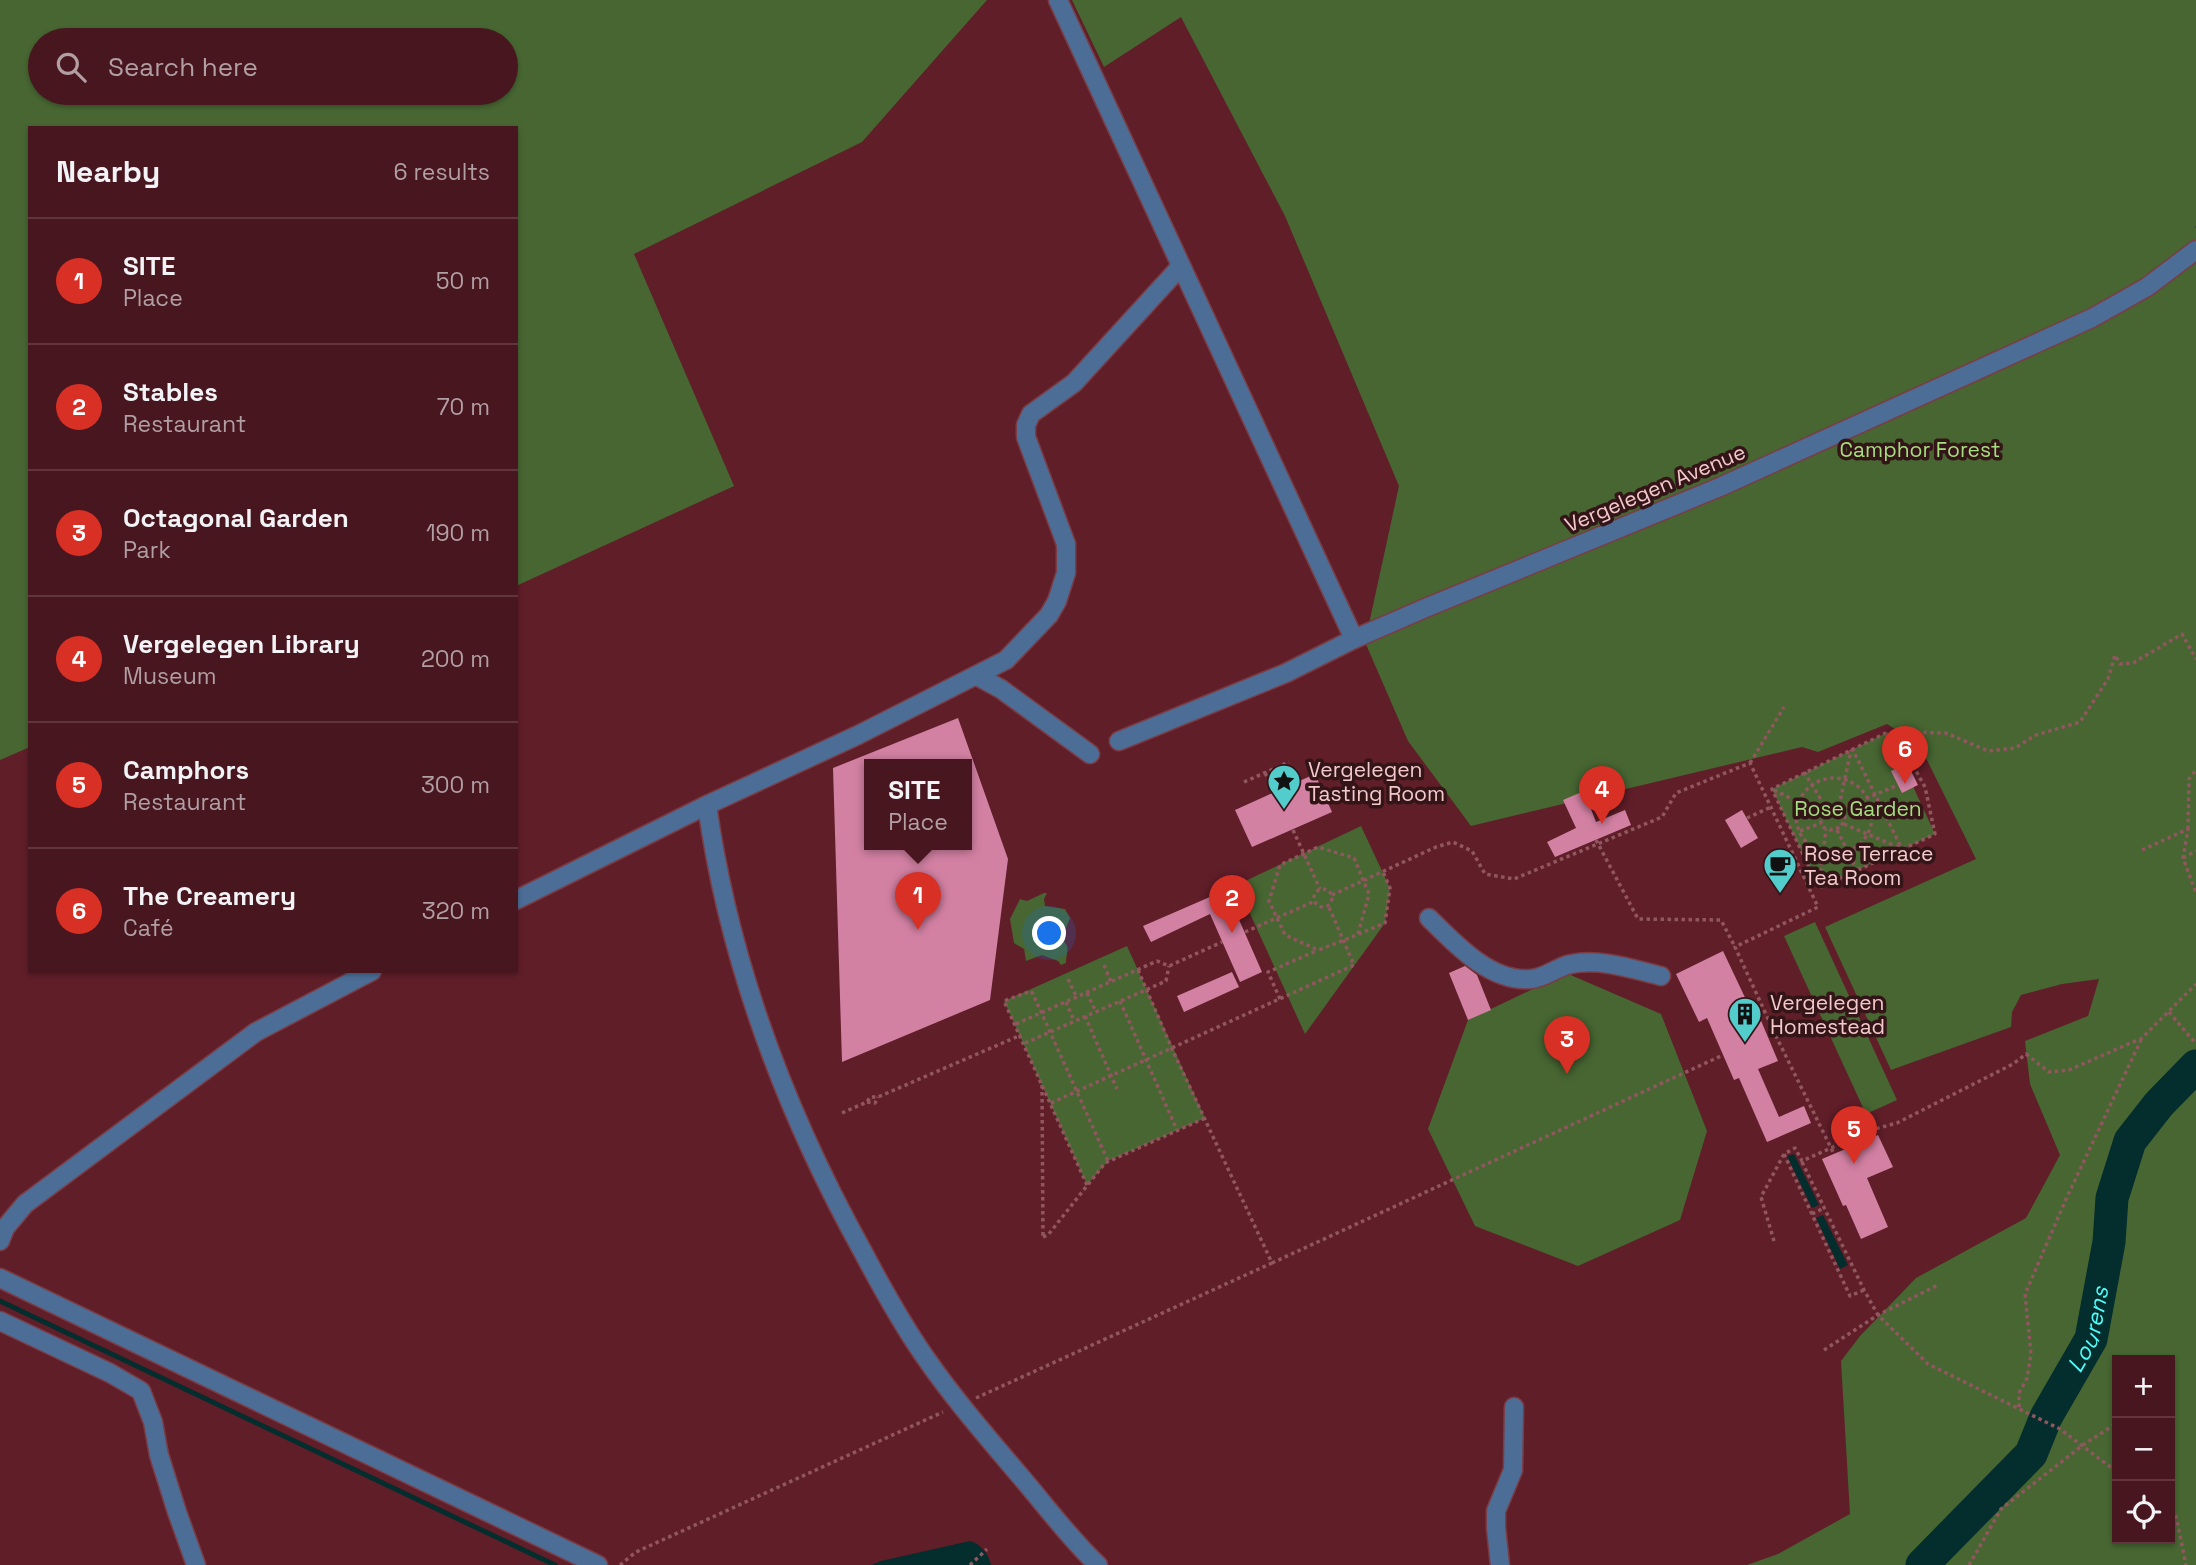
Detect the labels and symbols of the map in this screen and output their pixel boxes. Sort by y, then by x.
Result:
park label: Camphor Forest [1840,436,2000,463]
street label: Vergelegen Avenue [1561,438,1749,538]
pin: 6 [1882,726,1928,784]
place label: Vergelegen Tasting Room [1308,756,1445,807]
place icon: Vergelegen Tasting Room [1265,762,1303,811]
pin: 4 [1579,766,1625,824]
park label: Rose Garden [1794,795,1922,822]
place label: Rose Terrace Tea Room [1804,840,1934,891]
cafe icon: Rose Terrace Tea Room [1761,846,1799,895]
pin: 1 [895,872,941,930]
pin: 2 [1209,875,1255,933]
your location [1032,916,1066,950]
place label: Vergelegen Homestead [1770,989,1885,1040]
building icon: Vergelegen Homestead [1726,995,1764,1044]
pin: 3 [1544,1016,1590,1074]
pin: 5 [1831,1106,1877,1164]
water label: Lourens [2060,1283,2116,1378]

